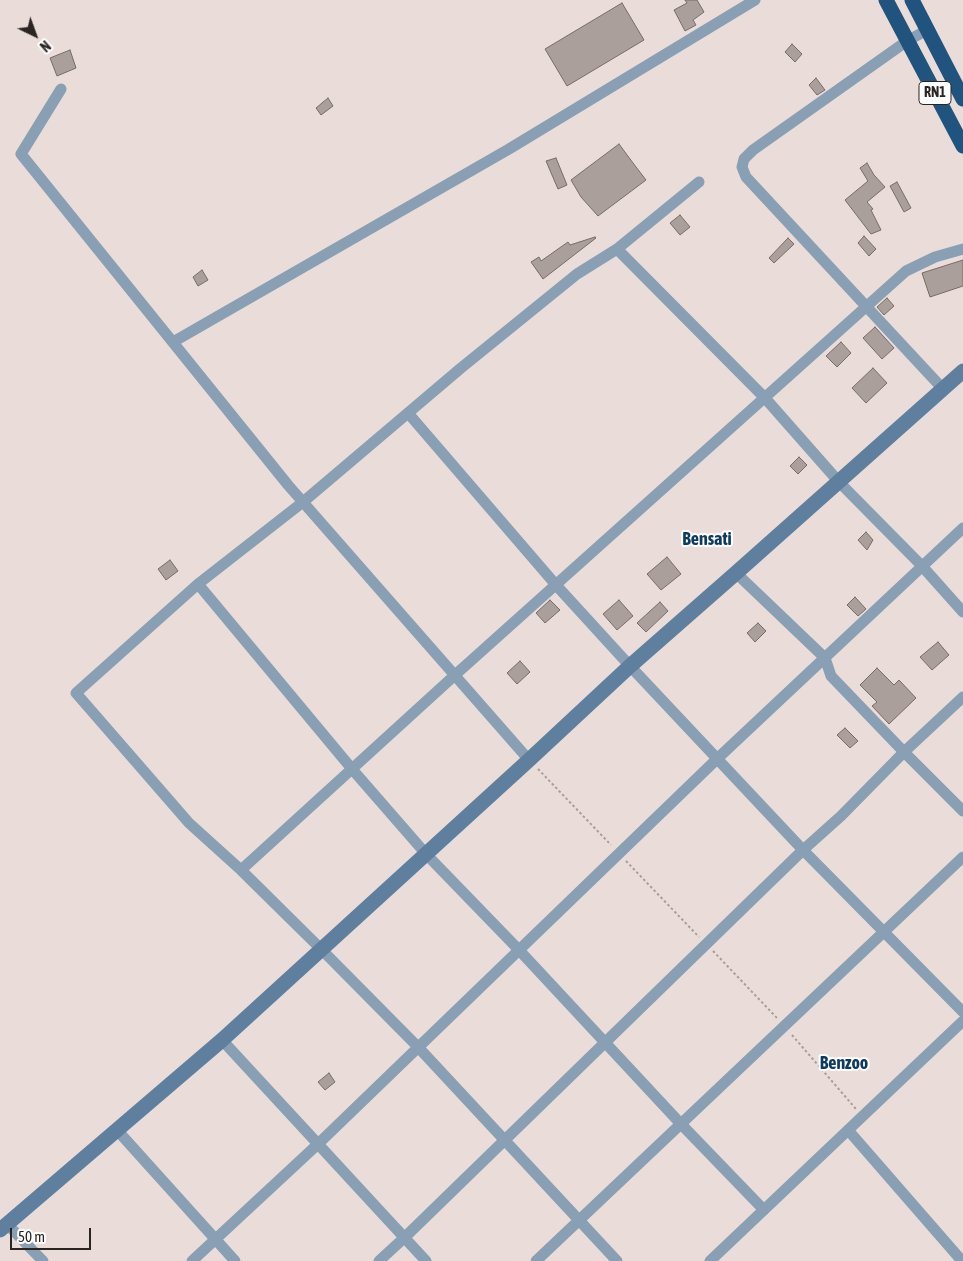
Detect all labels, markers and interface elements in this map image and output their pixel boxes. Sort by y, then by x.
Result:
north arrow [10,10,60,60]
text: N [37,37,53,55]
road number: RN1 [919,82,951,105]
district label: Bensati [682,528,732,550]
district label: Benzoo [820,1052,868,1074]
scale bar [12,1218,94,1250]
text: 50 m [18,1228,45,1245]

